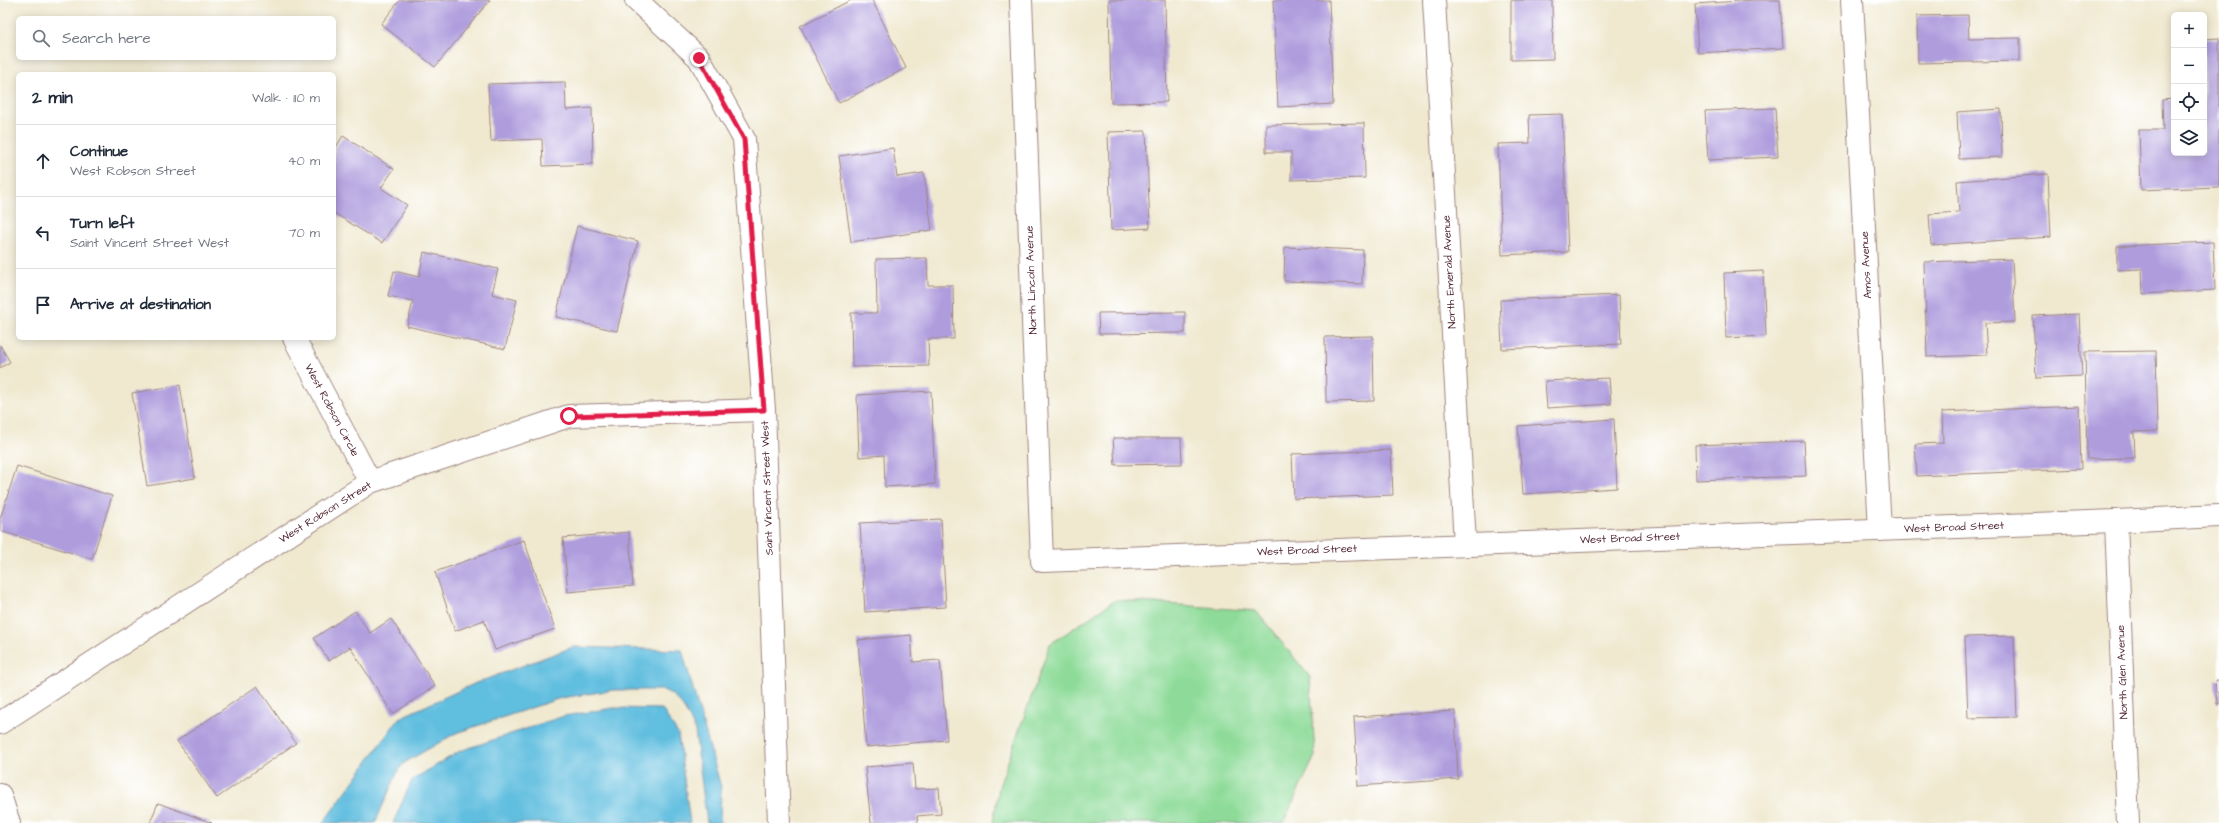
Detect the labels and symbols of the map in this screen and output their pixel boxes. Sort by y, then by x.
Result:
route end [690,49,708,67]
street label: North Emerald Avenue [1439,215,1459,329]
street label: North Lincoln Avenue [1022,225,1040,335]
street label: Amos Avenue [1857,231,1875,299]
street label: West Robson Circle [301,361,363,459]
route start [560,407,578,425]
street label: Saint Vincent Street West [757,420,777,556]
street label: West Robson Street [276,477,375,547]
street label: West Broad Street [1904,518,2005,536]
street label: West Broad Street [1580,529,1681,547]
street label: West Broad Street [1257,541,1358,559]
street label: North Glen Avenue [2113,625,2131,719]

